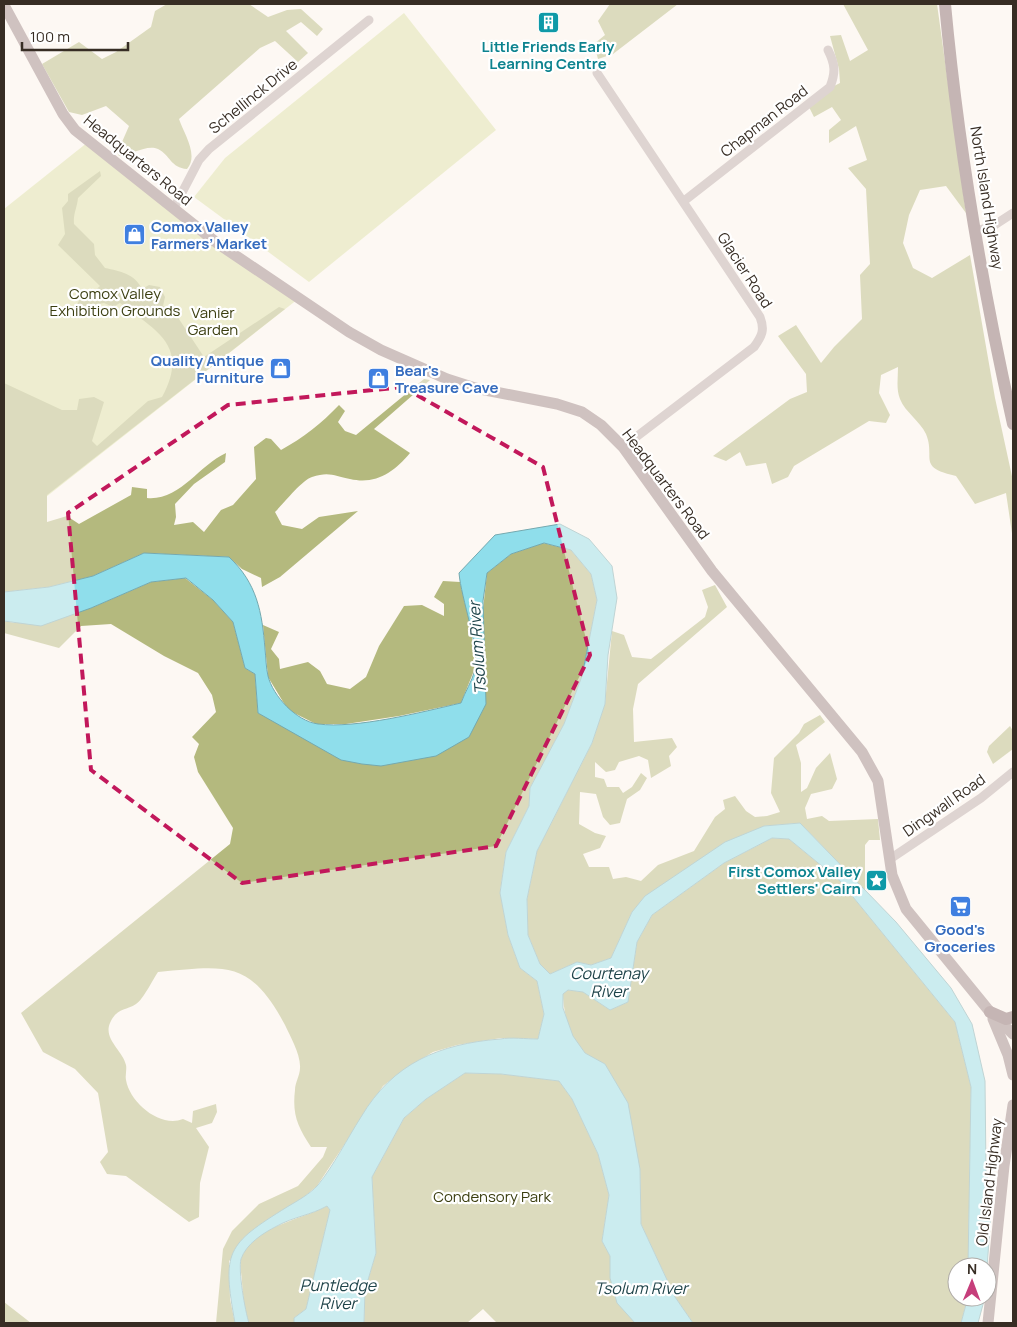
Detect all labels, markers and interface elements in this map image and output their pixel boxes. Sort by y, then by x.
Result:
building icon: Little Friends Early Learning Centre [536,11,560,35]
scale bar [22,20,129,52]
text: 100 m [30,26,70,47]
place label: Little Friends Early Learning Centre [481,36,615,74]
street label: Schellinck Drive [204,54,302,138]
street label: Chapman Road [716,80,812,162]
street label: Headquarters Road [79,110,197,210]
street label: North Island Highway [965,125,1009,271]
place label: Comox Valley Farmers’ Market [151,216,267,254]
shop icon: Comox Valley Farmers’ Market [123,223,147,247]
street label: Glacier Road [713,228,777,312]
park label: Comox Valley Exhibition Grounds [50,283,181,321]
park label: Vanier Garden [188,302,238,340]
place label: Quality Antique Furniture [151,350,264,388]
shop icon: Quality Antique Furniture [268,357,292,381]
place label: Bear's Treasure Cave [395,360,499,398]
shop icon: Bear's Treasure Cave [367,367,391,391]
street label: Headquarters Road [617,424,715,544]
water label: Tsolum River [463,599,491,695]
street label: Dingwall Road [899,769,989,841]
place label: First Comox Valley Settlers' Cairn [728,861,862,899]
place icon: First Comox Valley Settlers' Cairn [865,868,889,892]
supermarket icon: Good's Groceries [948,894,972,918]
place label: Good's Groceries [925,919,995,957]
water label: Courtenay River [570,962,650,1002]
street label: Old Island Highway [971,1117,1007,1247]
park label: Condensory Park [433,1186,551,1207]
north arrow [947,1257,997,1307]
text: N [967,1259,977,1278]
water label: Puntledge River [300,1274,378,1314]
water label: Tsolum River [594,1277,690,1299]

